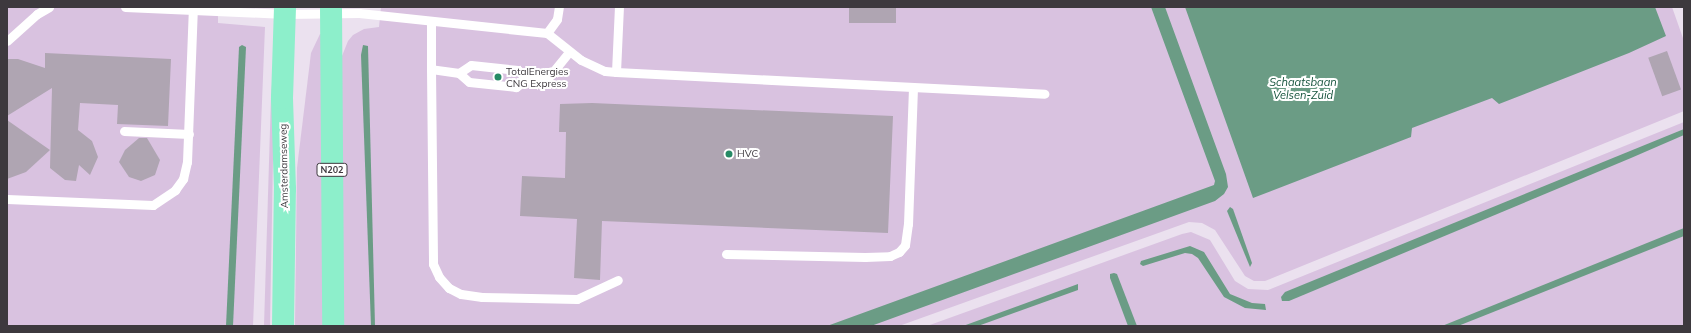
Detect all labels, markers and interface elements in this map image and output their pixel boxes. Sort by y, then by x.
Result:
place label: TotalEnergies CNG Express [506,65,568,88]
marker: TotalEnergies CNG Express [493,72,503,82]
water label: Schaatsbaan Velsen-Zuid [1269,76,1337,102]
street label: Amsterdamseweg [277,124,291,208]
place label: HVC [737,148,758,160]
marker: HVC [724,149,734,159]
road number: N202 [316,163,348,177]

